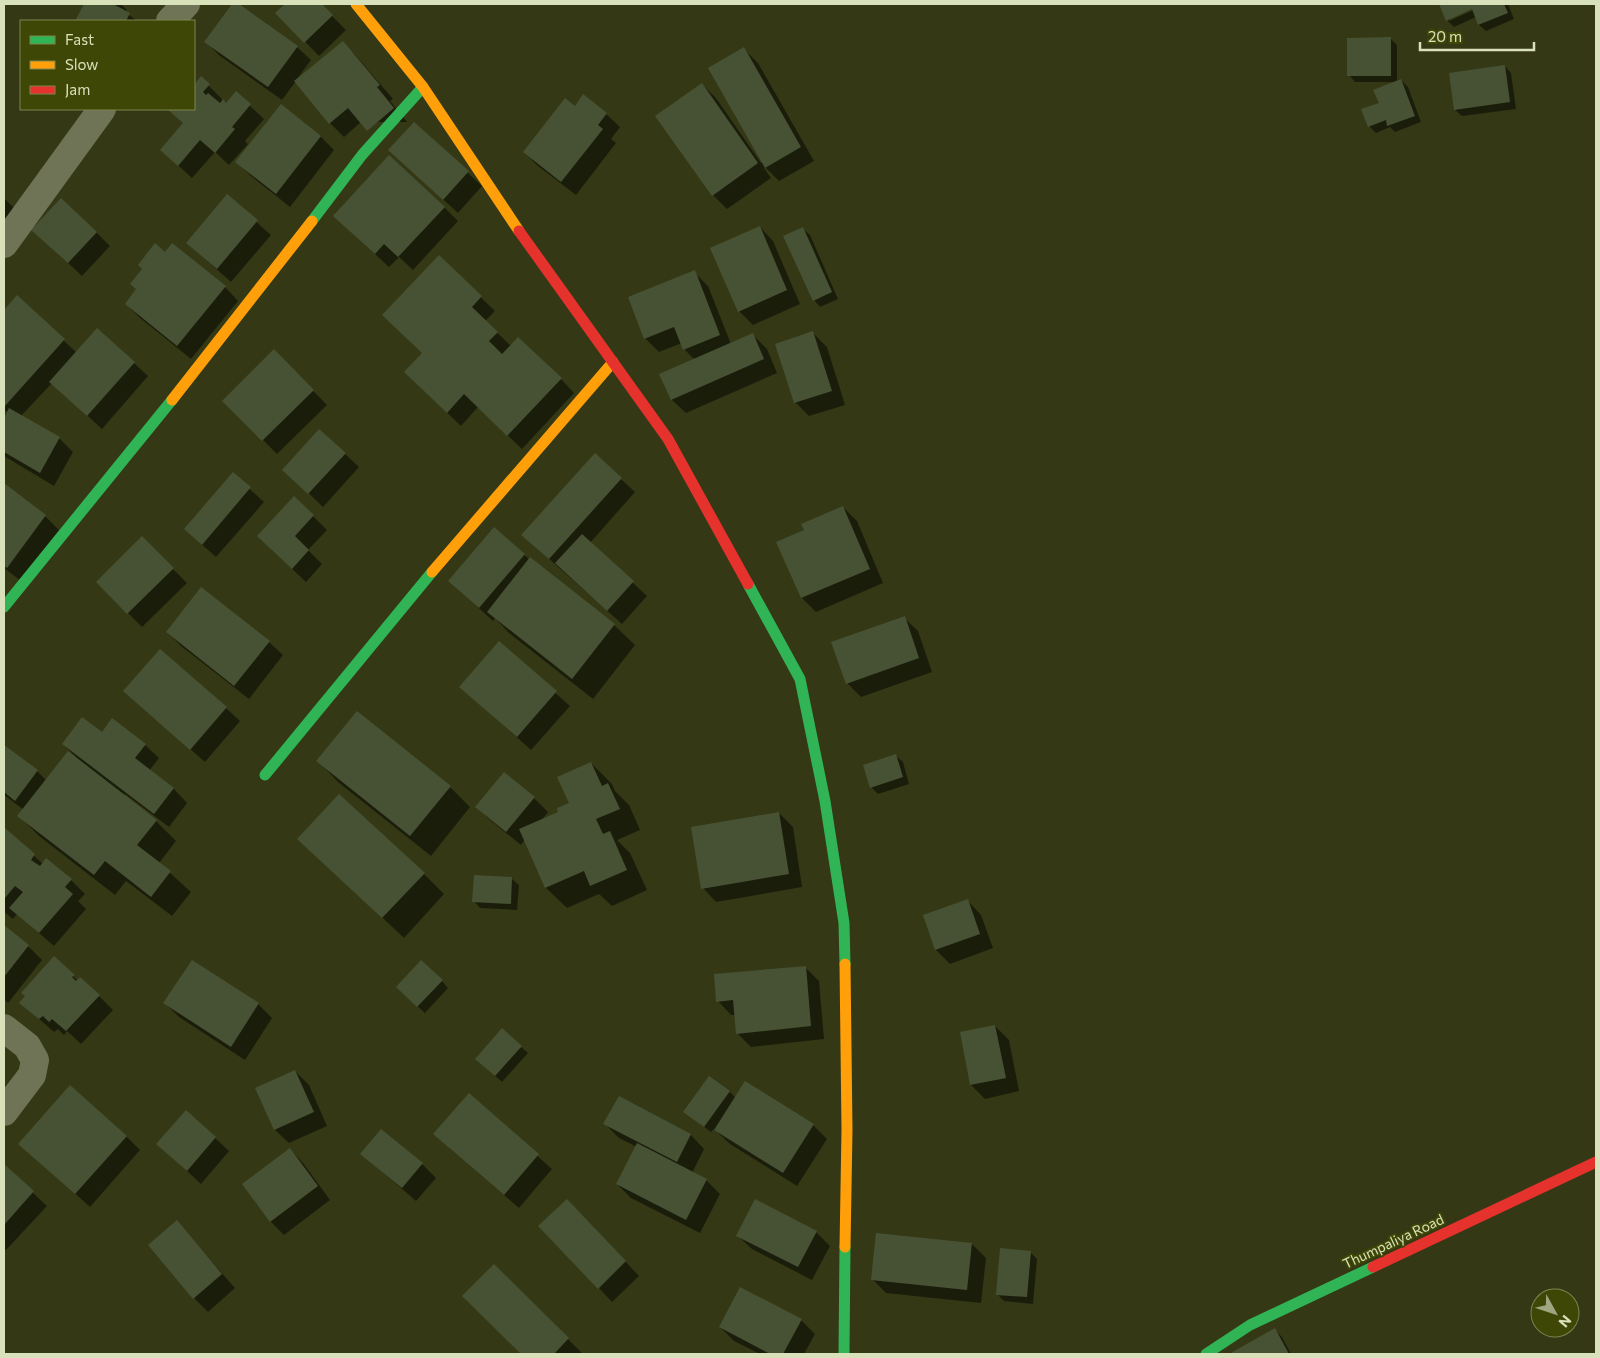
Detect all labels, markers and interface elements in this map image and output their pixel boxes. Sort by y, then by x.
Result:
legend [20,20,195,110]
scale bar [1420,20,1534,52]
text: 20 m [1428,27,1462,45]
text: Fast [65,30,94,48]
text: Slow [65,55,98,73]
text: Jam [65,80,90,98]
street label: Thumpaliya Road [1340,1210,1446,1272]
north arrow [1530,1288,1580,1338]
text: N [1555,1312,1575,1331]

